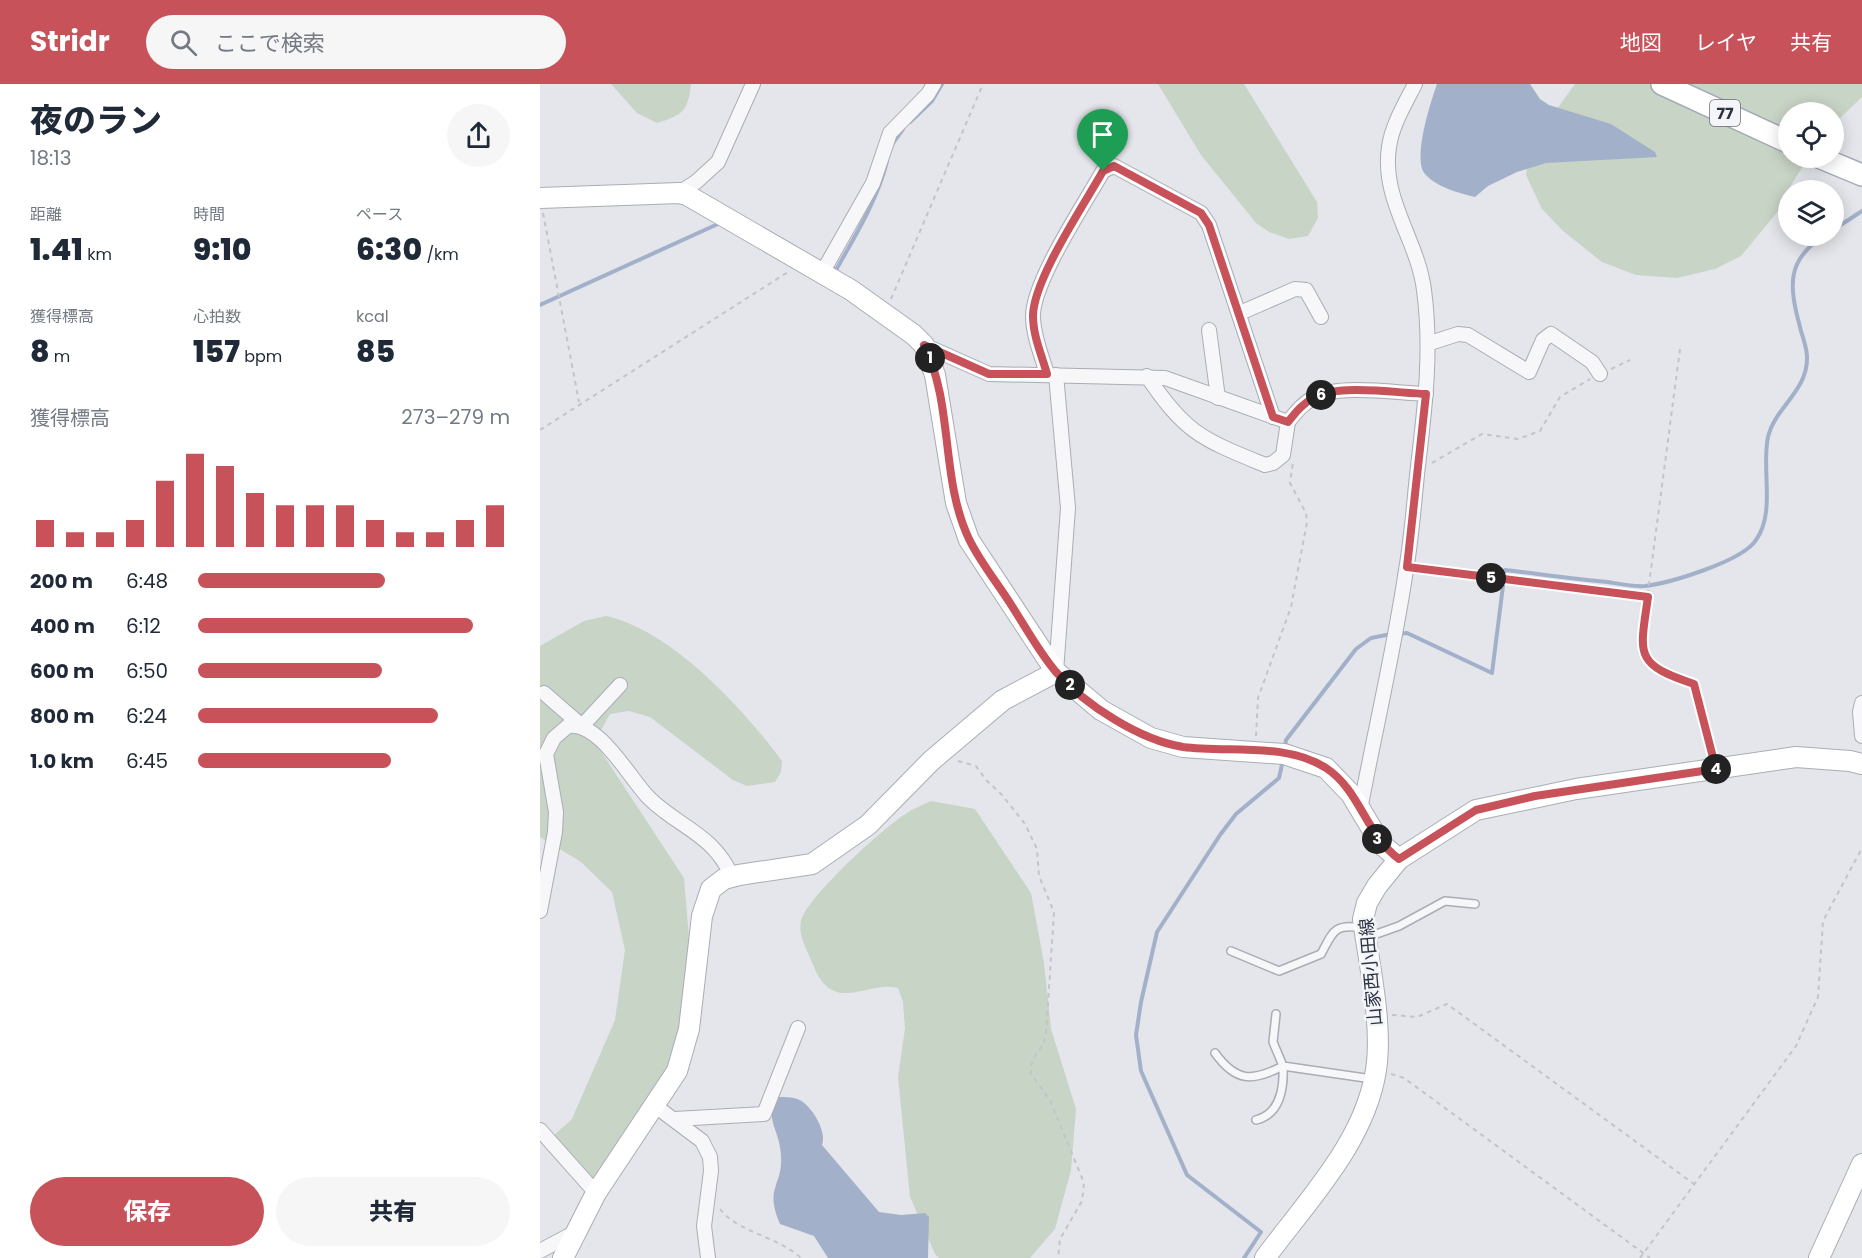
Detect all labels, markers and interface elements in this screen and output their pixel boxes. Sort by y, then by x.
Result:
search box [146,15,566,69]
text: Stridr [30,22,110,61]
icon: search [167,26,200,59]
text: ここで検索 [215,28,325,59]
text: 地図 [1620,28,1662,57]
text: レイヤ [1695,28,1757,57]
text: 共有 [1790,28,1832,57]
text: 夜のラン [30,97,162,144]
road number: 77 [1710,100,1740,126]
map controls [1778,102,1844,246]
button: locate [1778,102,1844,168]
button: share [447,104,510,167]
pin [1077,109,1128,171]
icon: arrive [1086,118,1119,151]
text: 18:13 [30,144,71,172]
button: layers [1778,180,1844,246]
text: 距離 [30,203,62,226]
text: 時間 [193,203,225,226]
text: ペース [356,203,403,226]
text: 1.41 [30,228,83,271]
text: 9:10 [193,228,252,271]
text: 6:30 [356,228,422,271]
text: km [83,243,112,266]
text: /km [422,243,459,266]
text: 獲得標高 [30,305,94,328]
text: 心拍数 [193,305,241,328]
text: kcal [356,305,389,328]
text: 8 [30,330,50,373]
text: 157 [193,330,240,373]
text: 85 [356,330,395,373]
pin: 1 [915,343,945,373]
text: m [50,345,70,368]
text: bpm [240,345,282,368]
text: 1 [927,346,933,369]
pin: 6 [1306,380,1336,410]
text: 6 [1316,383,1326,406]
text: 273–279 m [401,403,510,431]
text: 獲得標高 [30,404,110,432]
pin: 5 [1476,563,1506,593]
text: 5 [1486,566,1496,589]
text: 200 m [30,567,93,595]
text: 6:48 [126,567,168,595]
text: 400 m [30,612,95,640]
text: 6:12 [126,612,161,640]
text: 600 m [30,657,94,685]
text: 6:50 [126,657,168,685]
pin: 2 [1055,670,1085,700]
text: 2 [1065,673,1075,696]
text: 800 m [30,702,94,730]
text: 6:24 [126,702,167,730]
text: 1.0 km [30,747,94,775]
text: 6:45 [126,747,168,775]
pin: 4 [1701,754,1731,784]
text: 4 [1711,757,1721,780]
pin: 3 [1362,824,1392,854]
text: 3 [1372,827,1382,850]
street label: 山家西小田線 [1353,917,1388,1027]
button: 保存 [30,1177,264,1246]
button: 共有 [276,1177,510,1246]

